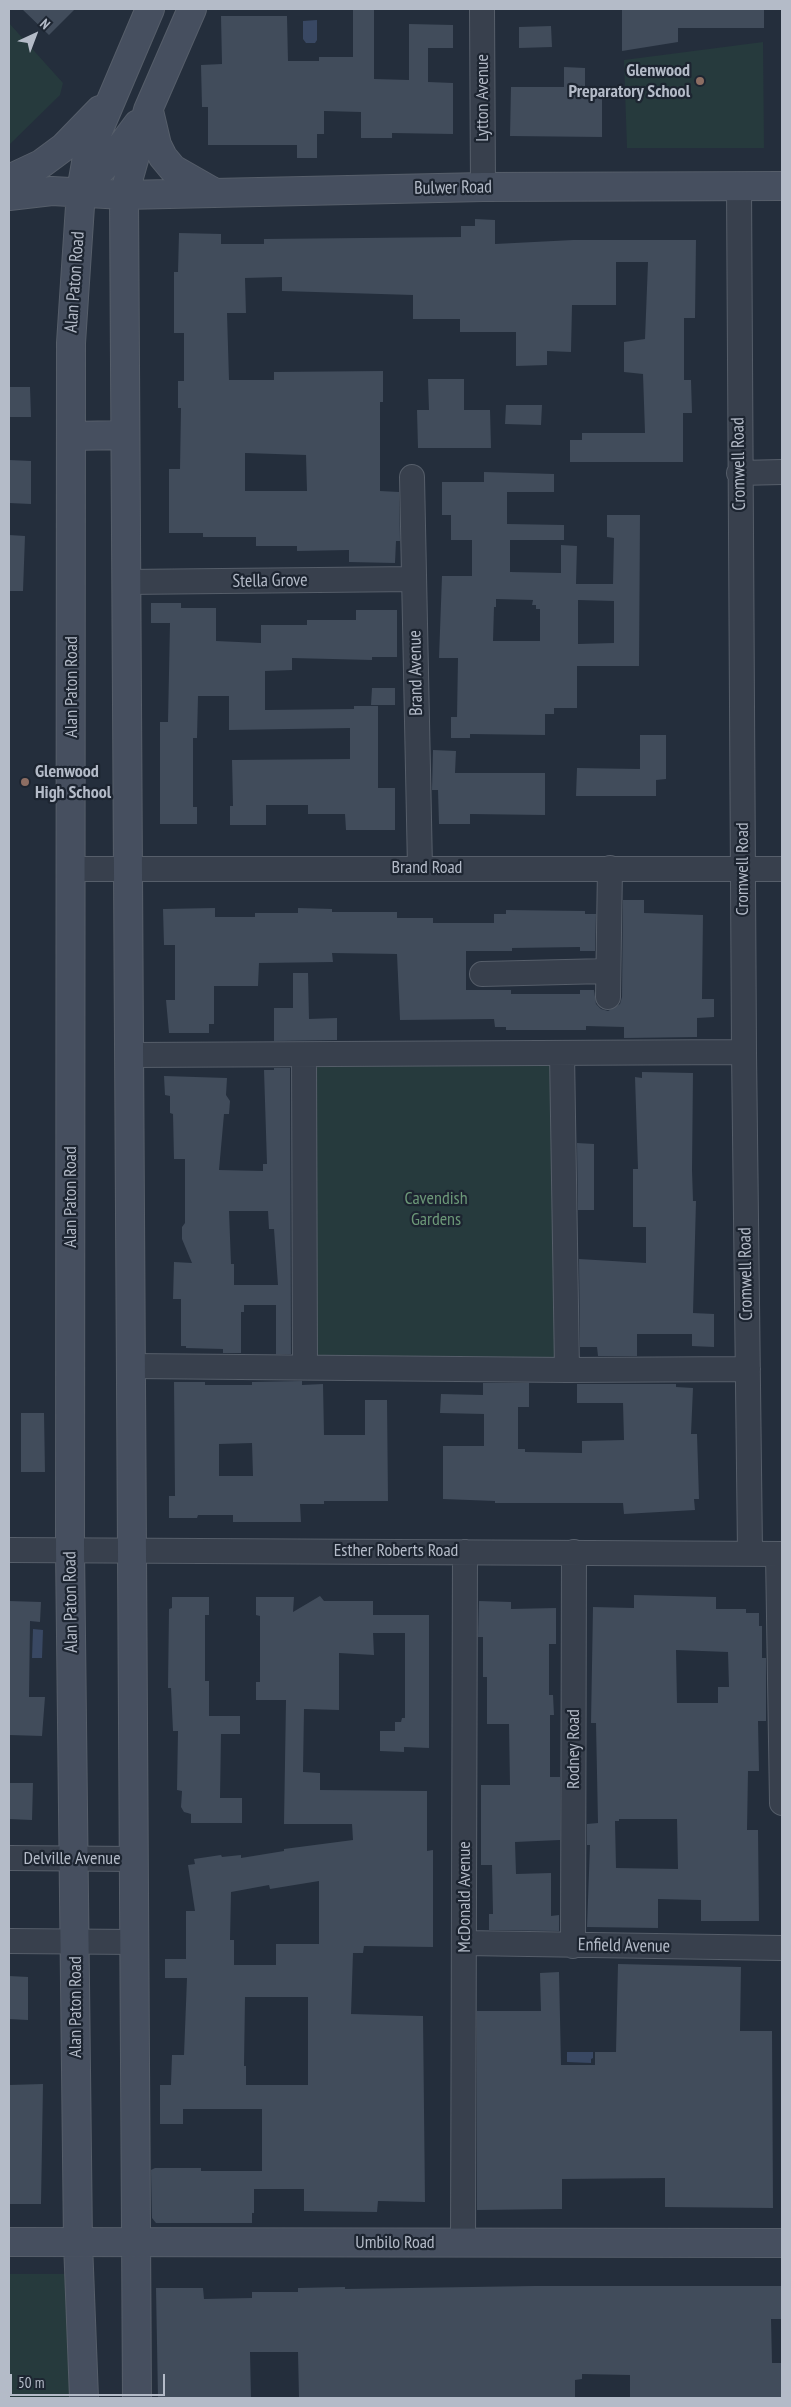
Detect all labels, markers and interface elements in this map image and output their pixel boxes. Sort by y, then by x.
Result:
north arrow [10,10,60,60]
text: N [36,15,54,33]
street label: Lytton Avenue [472,54,494,142]
place label: Glenwood Preparatory School [569,60,690,102]
marker: Glenwood Preparatory School [694,75,706,87]
street label: Bulwer Road [414,177,492,199]
street label: Alan Paton Road [61,231,89,333]
street label: Cromwell Road [727,417,751,511]
street label: Stella Grove [232,570,308,592]
street label: Brand Avenue [404,630,428,716]
street label: Alan Paton Road [61,636,83,738]
place label: Glenwood High School [35,761,111,804]
marker: Glenwood High School [19,776,31,788]
street label: Cromwell Road [732,822,754,916]
street label: Brand Road [392,857,462,879]
street label: Alan Paton Road [60,1146,82,1248]
park label: Cavendish Gardens [404,1188,468,1230]
street label: Cromwell Road [734,1227,758,1321]
street label: Esther Roberts Road [334,1540,458,1562]
street label: Alan Paton Road [59,1551,83,1653]
street label: Rodney Road [563,1709,585,1789]
street label: McDonald Avenue [454,1841,476,1953]
street label: Delville Avenue [23,1848,121,1870]
street label: Enfield Avenue [578,1934,670,1958]
street label: Alan Paton Road [65,1956,87,2058]
street label: Umbilo Road [355,2232,435,2254]
scale bar [12,2364,168,2396]
text: 50 m [18,2373,44,2392]

